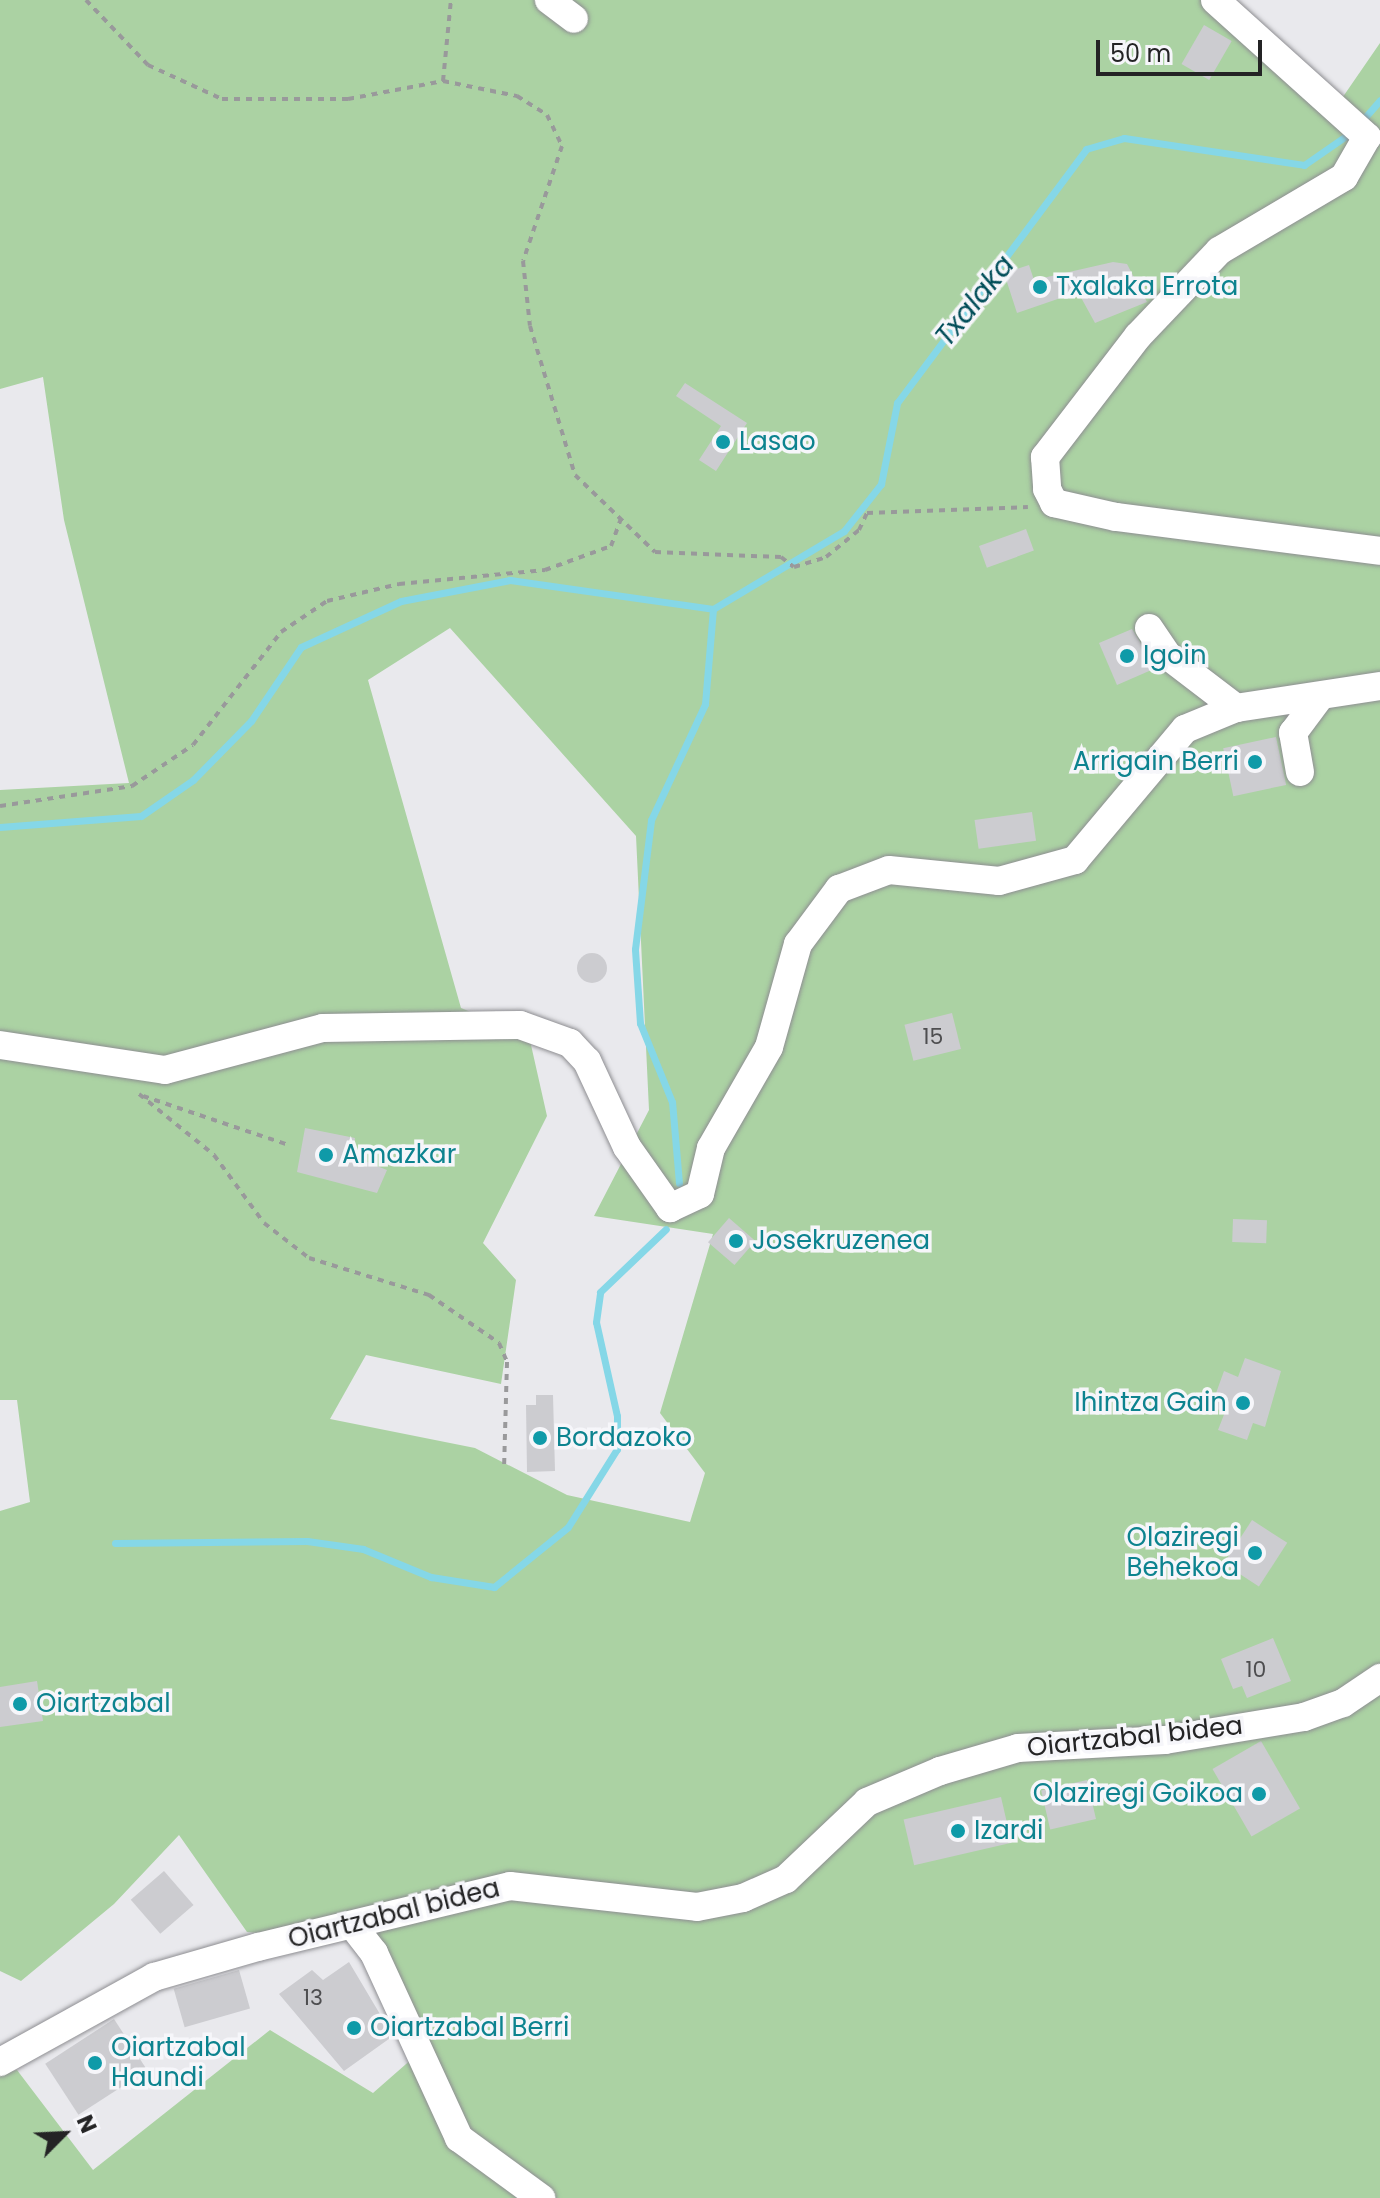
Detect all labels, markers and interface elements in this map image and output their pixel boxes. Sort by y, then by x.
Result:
scale bar [1100,24,1266,74]
text: 50 m [1110,37,1171,70]
water label: Txalaka [928,249,1022,353]
place label: Txalaka Errota [1056,271,1238,303]
marker: Txalaka Errota [1031,278,1049,296]
place label: Lasao [739,426,816,458]
marker: Lasao [714,433,732,451]
place label: Igoin [1143,640,1207,672]
marker: Igoin [1118,647,1136,665]
place label: Arrigain Berri [1073,746,1239,778]
marker: Arrigain Berri [1246,753,1264,771]
house number: 15 [923,1024,943,1050]
place label: Amazkar [342,1139,456,1171]
marker: Amazkar [317,1146,335,1164]
place label: Josekruzenea [752,1225,930,1257]
marker: Josekruzenea [727,1232,745,1250]
place label: Ihintza Gain [1074,1387,1227,1419]
marker: Ihintza Gain [1234,1394,1252,1412]
place label: Bordazoko [556,1422,692,1454]
marker: Bordazoko [531,1429,549,1447]
place label: Olaziregi Behekoa [1127,1522,1239,1584]
marker: Olaziregi Behekoa [1246,1544,1264,1562]
house number: 10 [1246,1657,1266,1683]
place label: Oiartzabal [36,1688,171,1720]
marker: Oiartzabal [11,1695,29,1713]
street label: Oiartzabal bidea [1026,1710,1244,1764]
place label: Olaziregi Goikoa [1033,1778,1243,1810]
marker: Olaziregi Goikoa [1250,1785,1268,1803]
place label: Izardi [974,1815,1043,1847]
marker: Izardi [949,1822,967,1840]
street label: Oiartzabal bidea [285,1873,503,1955]
house number: 13 [303,1985,323,2011]
place label: Oiartzabal Berri [370,2012,569,2044]
marker: Oiartzabal Berri [345,2019,363,2037]
place label: Oiartzabal Haundi [111,2032,246,2094]
marker: Oiartzabal Haundi [86,2054,104,2072]
north arrow [24,2094,104,2174]
text: N [69,2110,104,2138]

